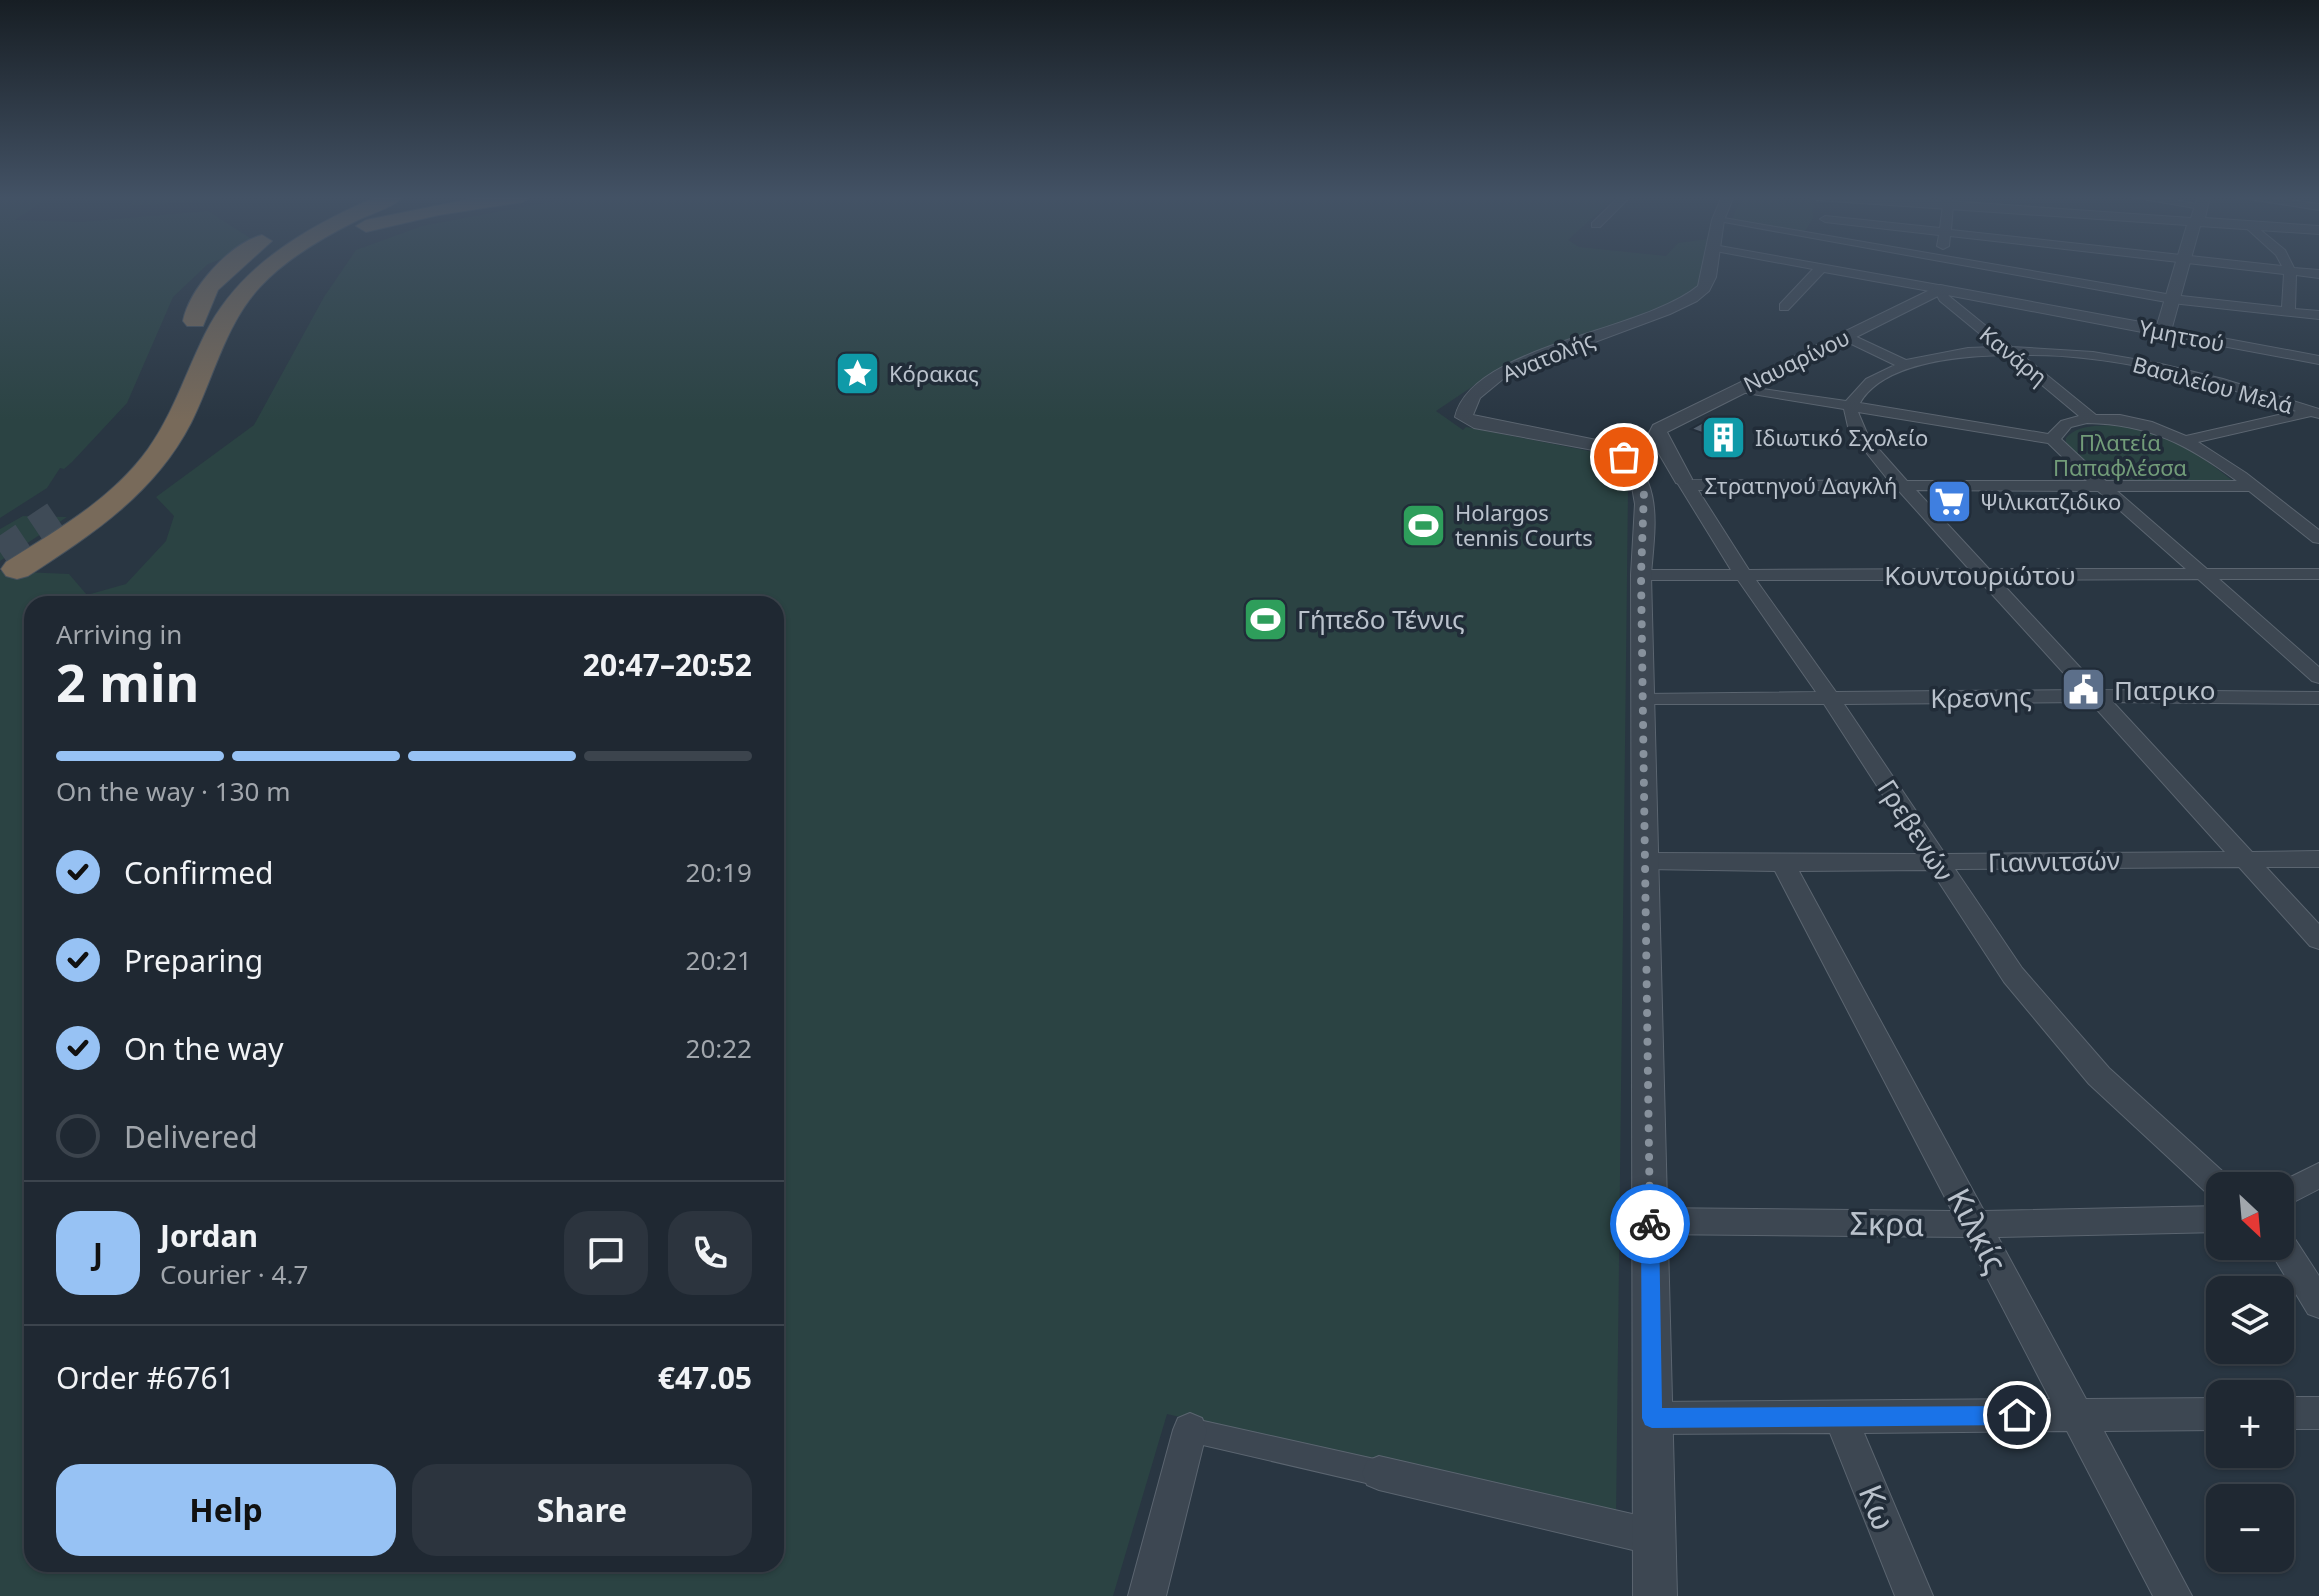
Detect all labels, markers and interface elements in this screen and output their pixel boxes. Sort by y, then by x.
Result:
street label: Υμηττού [2137,312,2227,358]
street label: Κανάρη [1974,319,2054,391]
street label: Ναυαρίνου [1738,321,1854,399]
street label: Ανατολής [1497,324,1599,388]
street label: Βασιλείου Μελά [2130,348,2297,420]
place icon: Κόρακας [834,349,882,397]
place label: Κόρακας [889,358,979,388]
building icon: Ιδιωτικό Σχολείο [1700,413,1748,461]
place label: Ιδιωτικό Σχολείο [1755,422,1928,452]
pin [1590,423,1658,491]
park label: Πλατεία Παπαφλέσσα [2053,427,2187,482]
icon: bag [1602,435,1646,479]
street label: Στρατηγού Δαγκλή [1705,470,1897,500]
supermarket icon: Ψιλικατζιδικο [1925,477,1973,525]
place label: Ψιλικατζιδικο [1980,486,2121,516]
place label: Holargos tennis Courts [1455,497,1593,552]
sports icon: Holargos tennis Courts [1400,501,1448,549]
street label: Κουντουριώτου [1884,557,2076,593]
sports icon: Γήπεδο Τέννις [1242,595,1290,643]
place label: Γήπεδο Τέννις [1297,601,1465,637]
text: Arriving in [56,616,182,652]
text: 20:47–20:52 [583,644,752,685]
text: 2 min [56,646,199,717]
public building icon: Πατρικο [2059,666,2107,714]
place label: Πατρικο [2114,672,2216,708]
street label: Κρεσνης [1930,678,2032,716]
street label: Γρεβενών [1870,772,1962,888]
text: On the way · 130 m [56,773,290,809]
street label: Γιαννιτσών [1988,842,2120,880]
icon: check [56,850,100,894]
text: Confirmed [124,852,274,893]
text: 20:19 [686,854,752,890]
icon: check [56,938,100,982]
text: Preparing [124,940,263,981]
text: 20:21 [686,942,752,978]
icon: check [56,1026,100,1070]
text: On the way [124,1028,284,1069]
text: 20:22 [686,1030,752,1066]
text: Delivered [124,1116,258,1157]
north arrow [2206,1172,2294,1260]
map controls [2206,1172,2294,1572]
street label: Κιλκίς [1938,1180,2018,1280]
courier [1610,1184,1690,1264]
street label: Σκρα [1849,1201,1925,1245]
icon: bike [1628,1202,1672,1246]
button: chat [564,1211,648,1295]
button: phone [668,1211,752,1295]
text: Jordan [160,1215,258,1256]
text: J [93,1233,103,1274]
text: Courier · 4.7 [160,1256,308,1292]
button: layers [2206,1276,2294,1364]
text: Order #6761 [56,1357,235,1398]
text: €47.05 [658,1357,752,1398]
button: + [2206,1380,2294,1468]
pin [1983,1381,2051,1449]
icon: home [1995,1393,2039,1437]
button: Help [56,1464,396,1556]
button: Share [412,1464,752,1556]
street label: Κω [1850,1478,1906,1536]
button: − [2206,1484,2294,1572]

